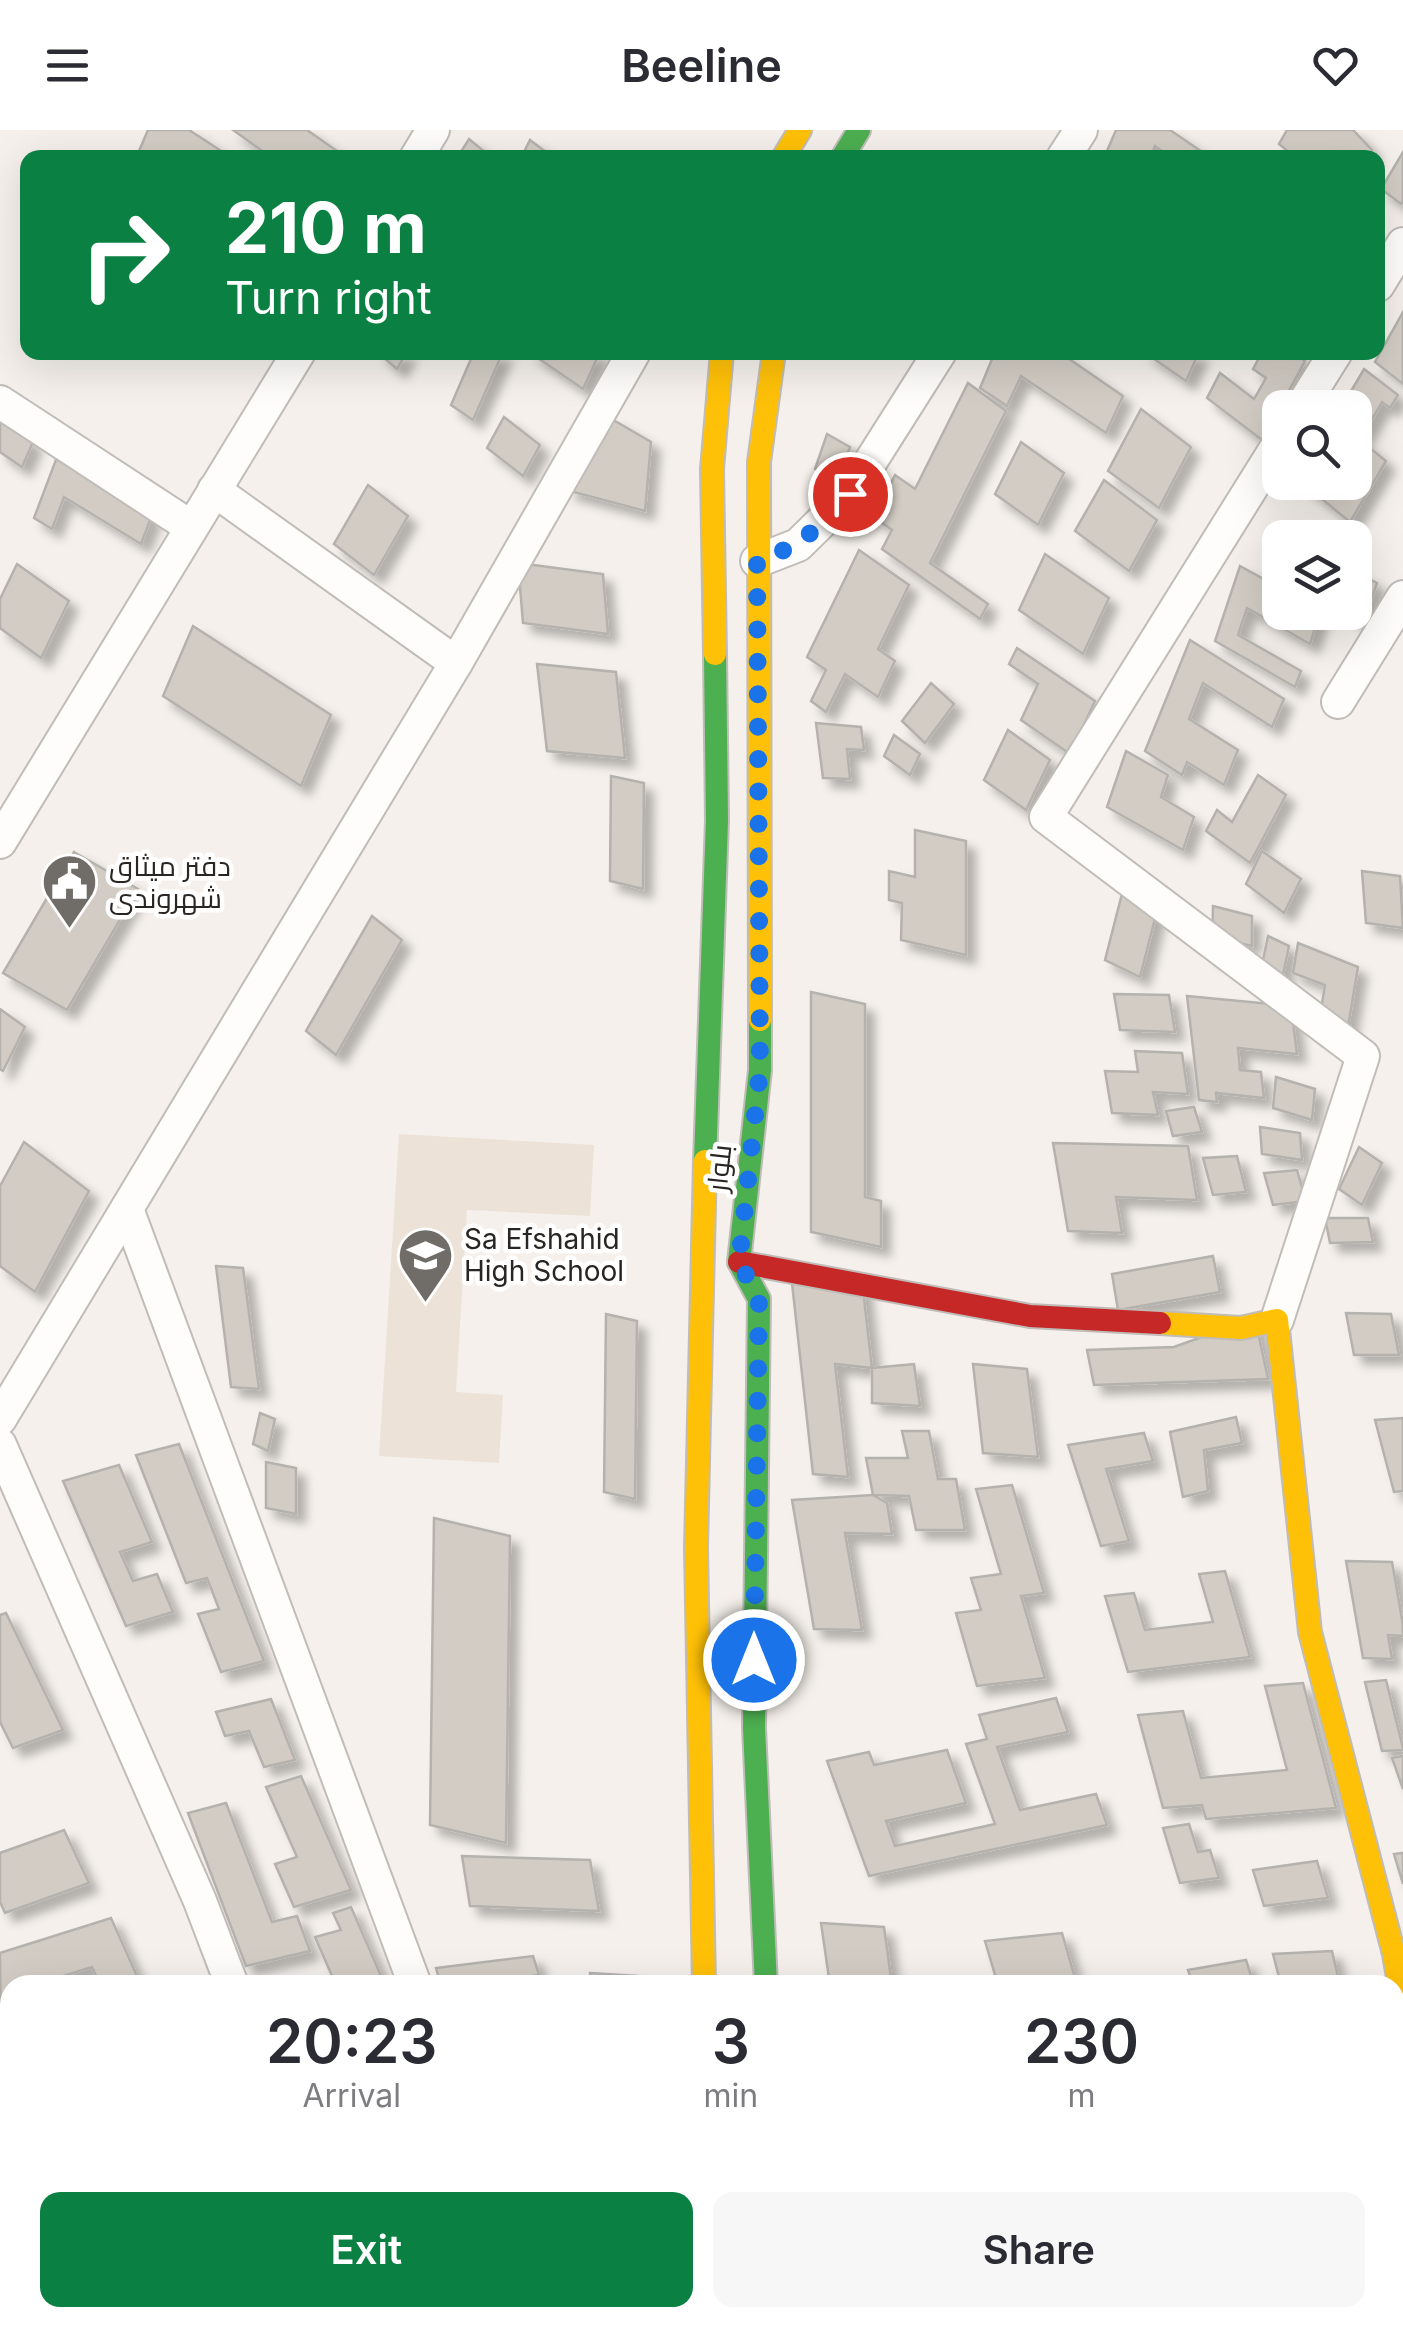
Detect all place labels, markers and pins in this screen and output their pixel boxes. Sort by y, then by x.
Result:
pin [808,452,893,537]
place label: دفتر میثاق شهروندی [109,849,231,915]
public building icon: دفتر میثاق شهروندی [40,852,100,931]
place label: Sa Efshahid High School [464,1222,624,1288]
school or university icon: Sa Efshahid High School [395,1225,455,1304]

